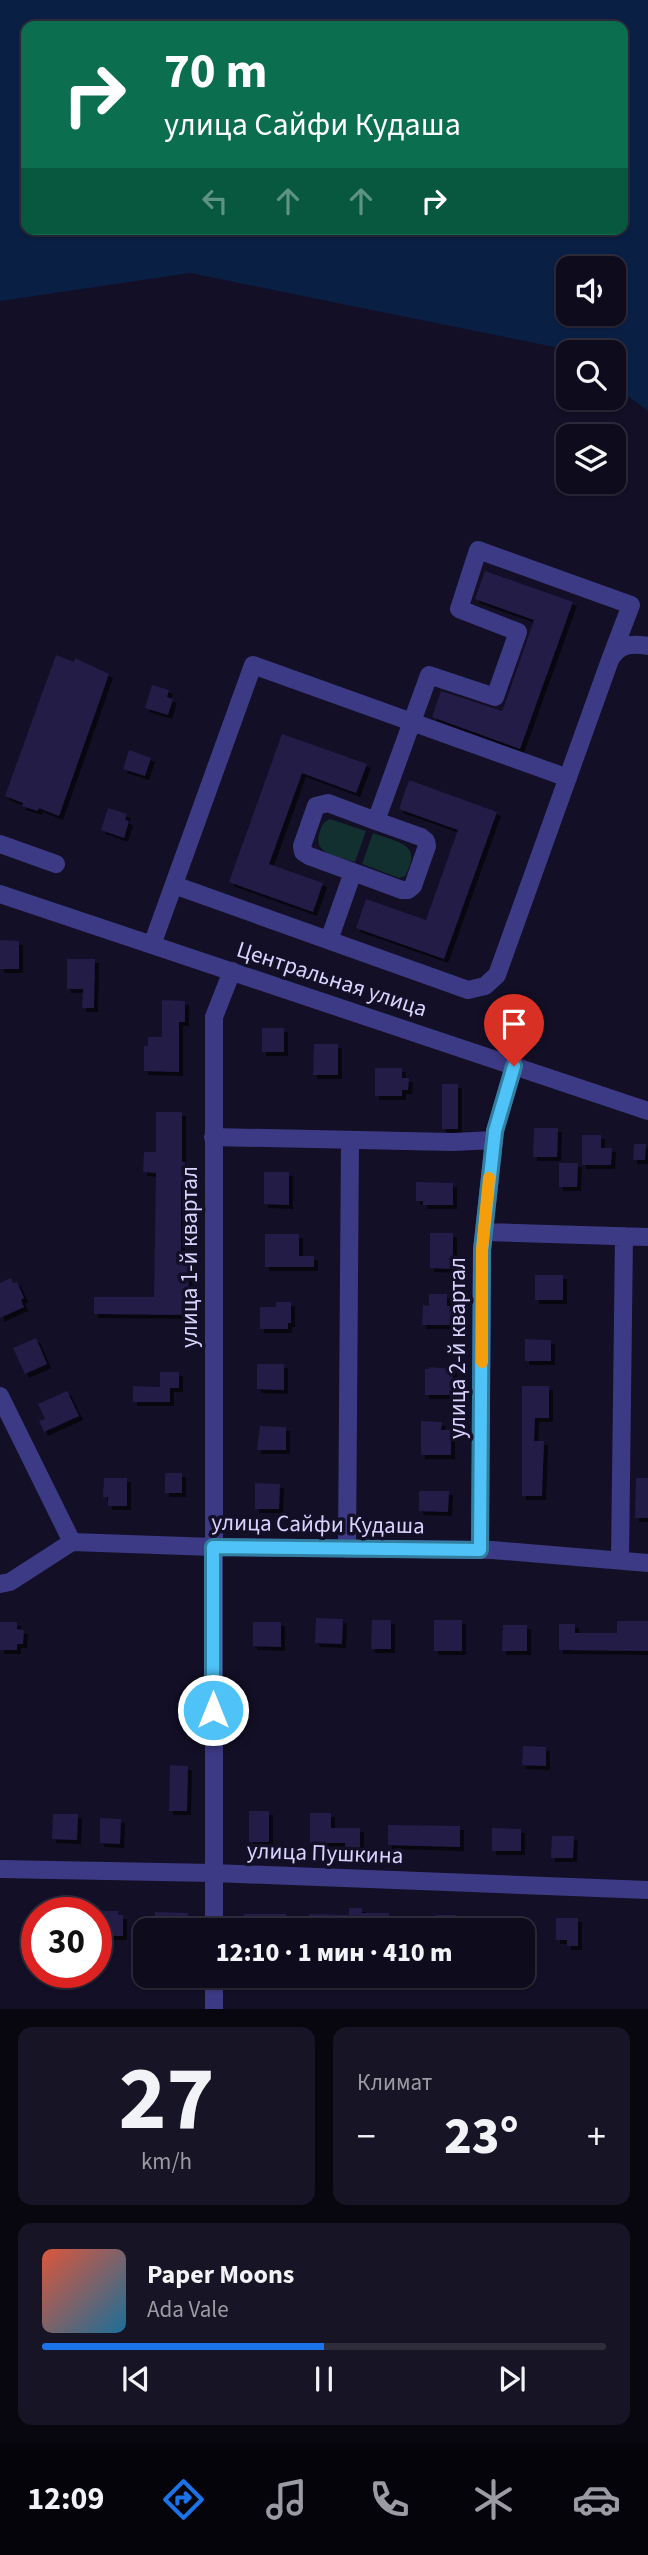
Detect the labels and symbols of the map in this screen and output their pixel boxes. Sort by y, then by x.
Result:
street label: Центральная улица [232,933,432,1025]
pin [484,994,544,1066]
street label: улица 1-й квартал [173,1166,206,1348]
street label: улица 2-й квартал [441,1257,474,1439]
street label: улица Сайфи Кудаша [211,1506,425,1542]
position arrow [176,1673,250,1747]
street label: улица Пушкина [246,1834,404,1872]
speed limit sign: 30 [21,1897,112,1988]

